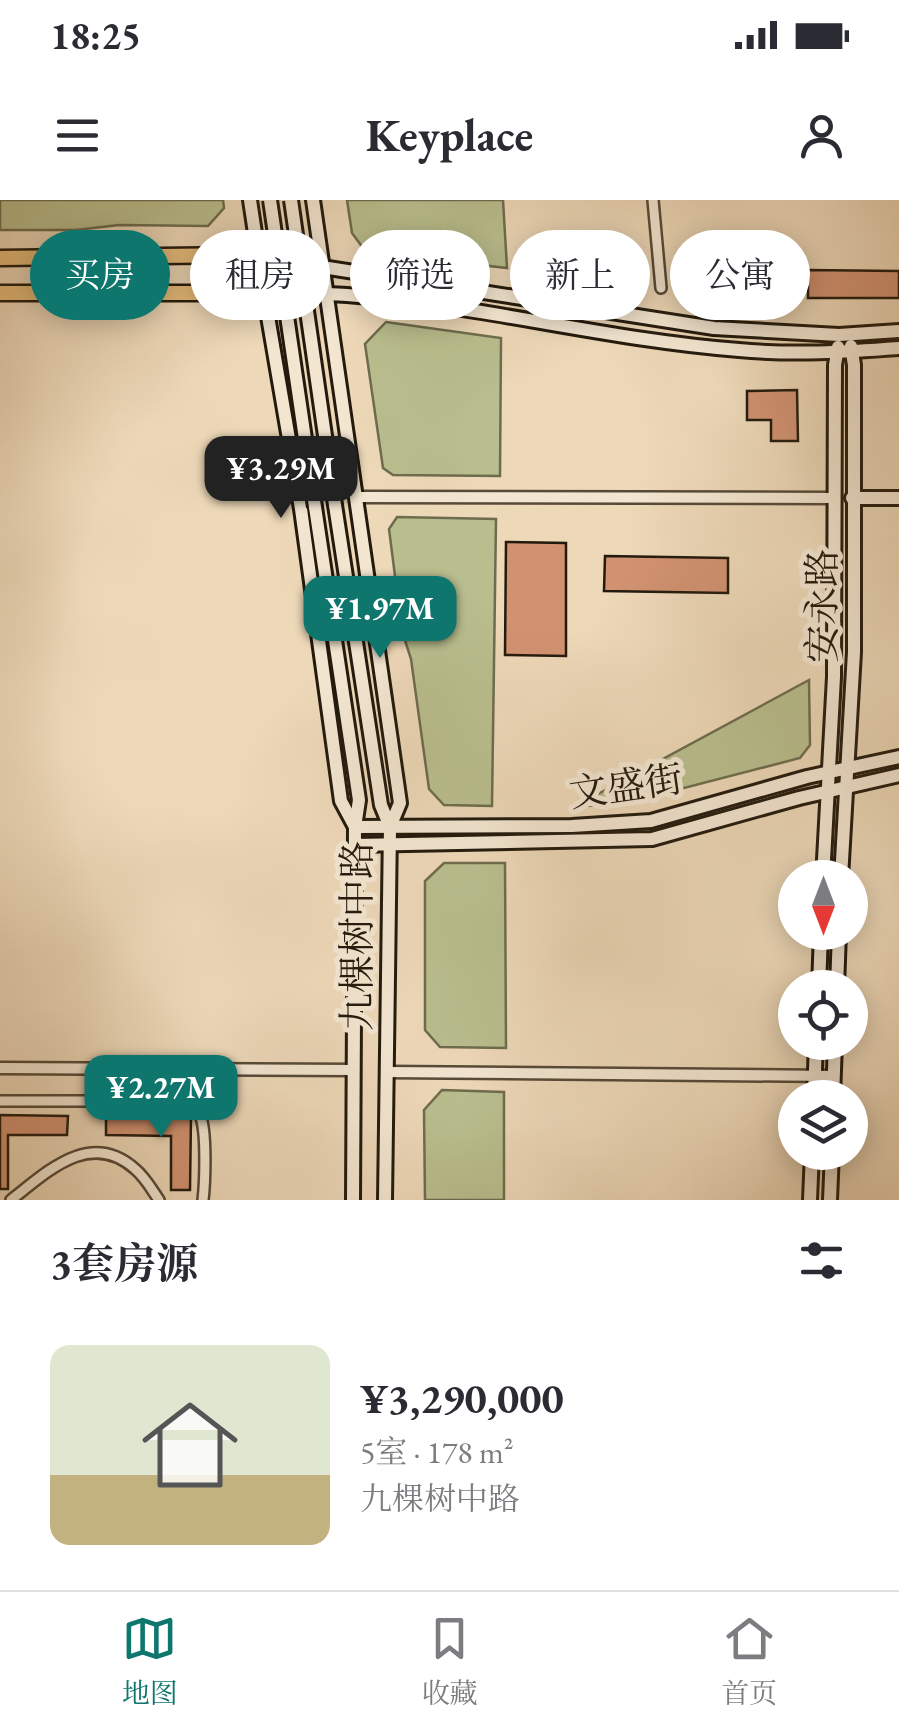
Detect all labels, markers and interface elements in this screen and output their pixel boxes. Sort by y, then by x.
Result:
text: 18:25 [50,11,141,60]
text: Keyplace [366,106,533,164]
icon: menu [50,108,105,163]
icon: person [794,108,849,163]
chip: 买房 [30,230,170,320]
chip: 租房 [190,230,330,320]
chip: 筛选 [350,230,490,320]
chip: 新上 [510,230,650,320]
chip: 公寓 [670,230,810,320]
pin: ¥3.29M [200,436,362,521]
text: ¥3.29M [227,447,335,489]
street label: 安永路 [797,549,846,663]
pin: ¥1.97M [299,576,461,661]
text: ¥1.97M [326,587,434,629]
street label: 文盛街 [566,753,686,818]
street label: 九棵树中路 [332,841,381,1031]
north arrow [778,860,868,950]
map controls [778,860,868,1170]
button: locate [778,970,868,1060]
pin: ¥2.27M [80,1055,242,1140]
text: ¥2.27M [107,1066,215,1108]
button: layers [778,1080,868,1170]
icon: filters [794,1233,849,1288]
text: 3套房源 [50,1236,198,1291]
text: ¥3,290,000 [360,1371,564,1426]
icon: home [130,1385,250,1505]
text: 5室 · 178 m² [360,1431,514,1473]
text: 九棵树中路 [360,1478,520,1520]
tab: 地图 [122,1611,178,1711]
tab: 收藏 [421,1611,477,1711]
tab: 首页 [721,1611,777,1711]

